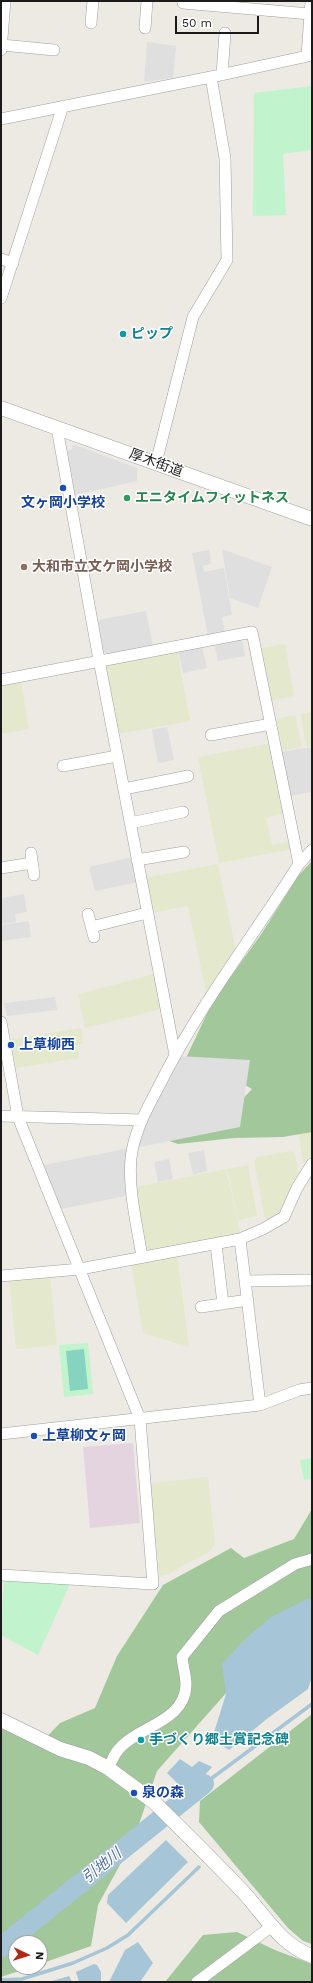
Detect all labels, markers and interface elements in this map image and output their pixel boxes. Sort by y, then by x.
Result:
scale bar [177,8,261,34]
text: 50 m [182,16,212,30]
place label: ピップ [131,326,173,342]
marker: ピップ [118,329,128,339]
street label: 厚木街道 [127,446,185,480]
marker: 文ヶ岡小学校 [58,483,68,493]
place label: エニタイムフィットネス [135,490,289,506]
marker: エニタイムフィットネス [122,493,132,503]
place label: 文ヶ岡小学校 [21,495,105,511]
place label: 大和市立文ケ岡小学校 [32,559,172,575]
marker: 大和市立文ケ岡小学校 [19,562,29,572]
place label: 上草柳西 [19,1037,75,1053]
marker: 上草柳西 [6,1040,16,1050]
place label: 上草柳文ヶ岡 [42,1428,126,1444]
marker: 上草柳文ヶ岡 [29,1431,39,1441]
place label: 手づくり郷土賞記念碑 [149,1732,289,1748]
marker: 手づくり郷土賞記念碑 [136,1735,146,1745]
place label: 泉の森 [142,1785,184,1801]
marker: 泉の森 [129,1788,139,1798]
water label: 引地川 [79,1845,125,1887]
north arrow [8,1935,48,1975]
text: N [33,1951,46,1960]

